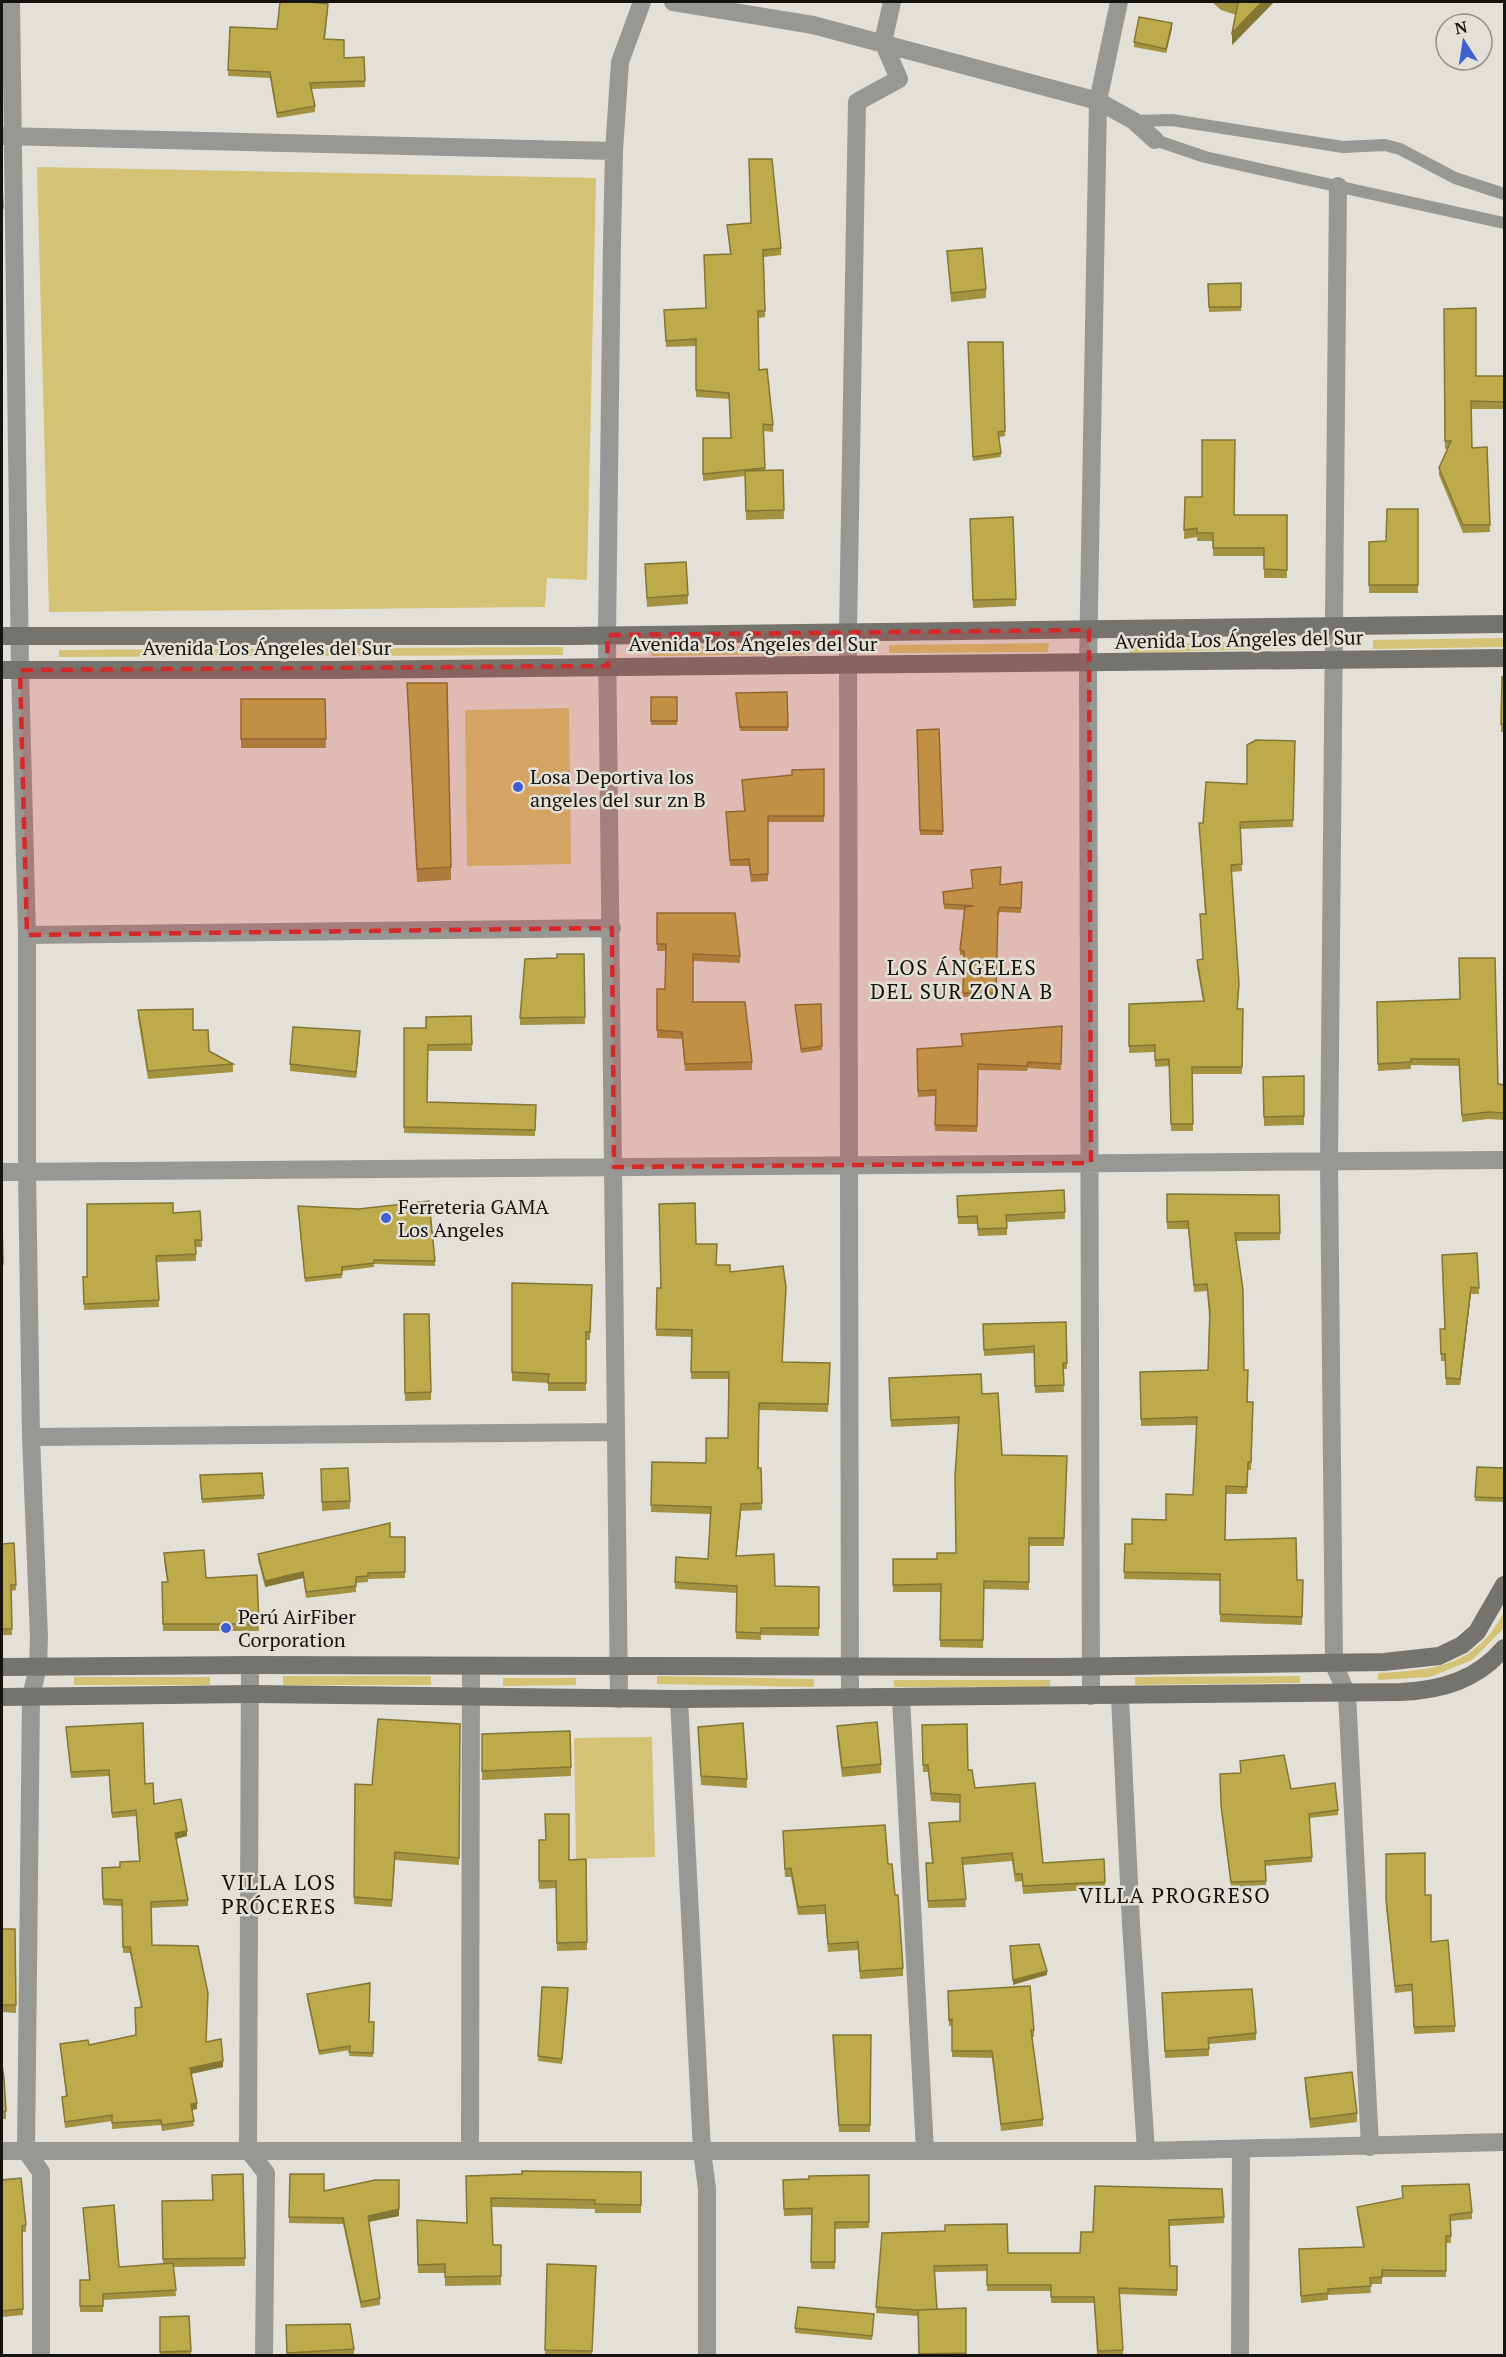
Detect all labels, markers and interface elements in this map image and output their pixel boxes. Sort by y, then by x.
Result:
north arrow [1434,12,1494,72]
text: N [1453,15,1469,39]
street label: Avenida Los Ángeles del Sur [1114,623,1364,655]
street label: Avenida Los Ángeles del Sur [629,630,878,657]
street label: Avenida Los Ángeles del Sur [143,634,392,661]
place label: Losa Deportiva los angeles del sur zn B [530,763,706,813]
marker: Losa Deportiva los angeles del sur zn B [511,780,525,794]
district label: LOS ÁNGELES DEL SUR ZONA B [870,953,1054,1005]
place label: Ferreteria GAMA Los Angeles [398,1193,549,1243]
marker: Ferreteria GAMA Los Angeles [379,1211,393,1225]
place label: Perú AirFiber Corporation [238,1603,356,1653]
marker: Perú AirFiber Corporation [219,1621,233,1635]
district label: VILLA LOS PRÓCERES [221,1868,337,1920]
district label: VILLA PROGRESO [1079,1881,1271,1909]

